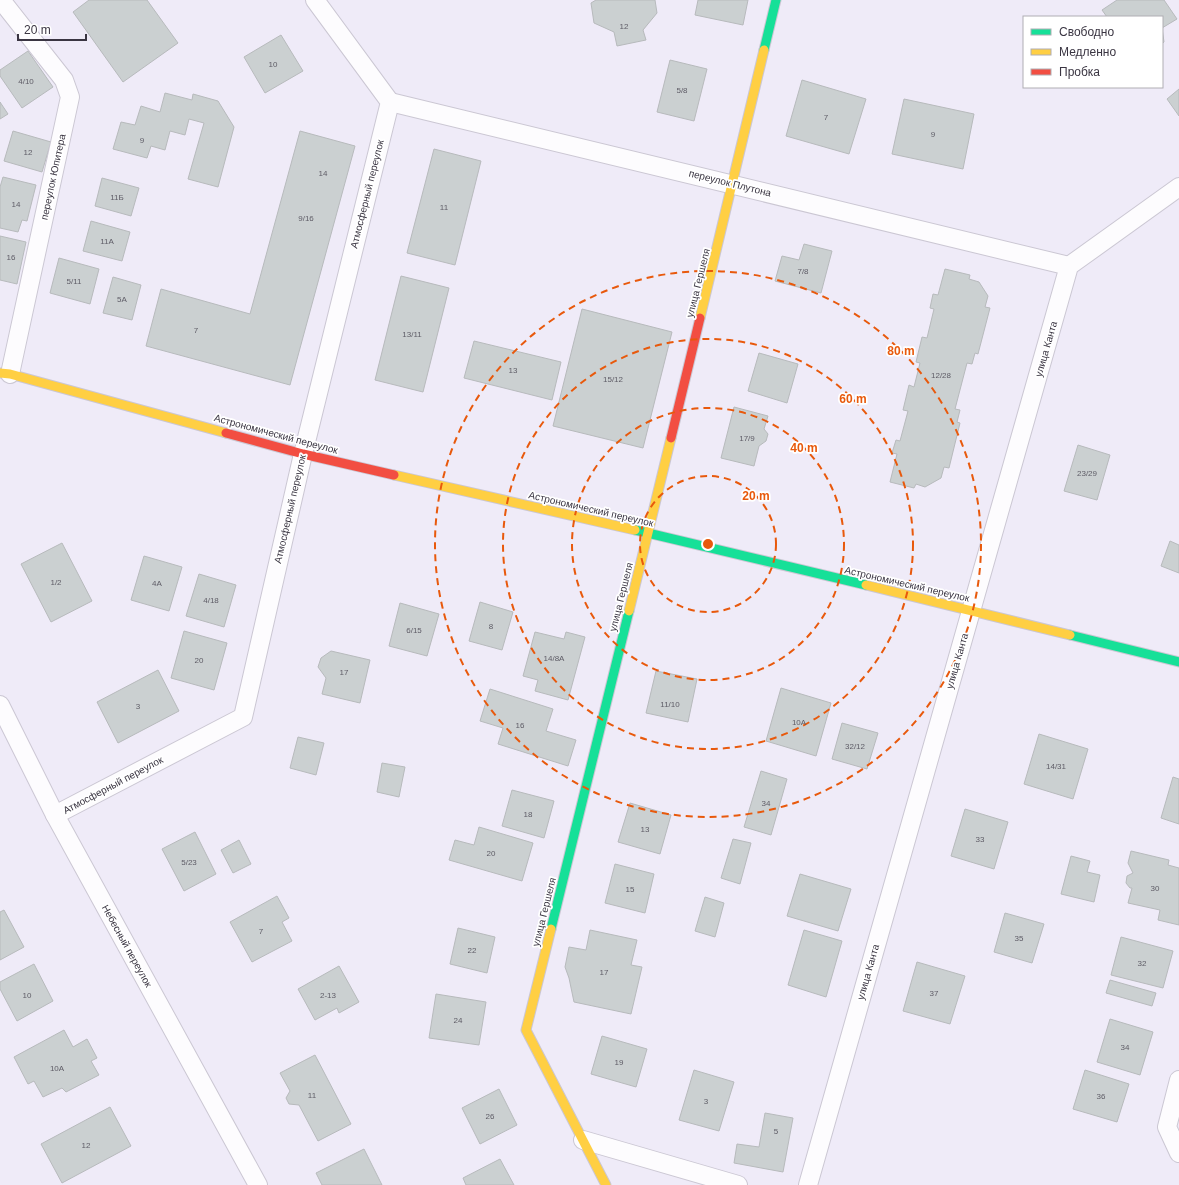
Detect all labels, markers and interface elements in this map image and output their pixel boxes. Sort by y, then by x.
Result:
scale bar [18,16,86,42]
legend [1023,16,1163,88]
house number: 12 [620,22,629,31]
text: 20 m [24,23,51,37]
text: Свободно [1059,25,1114,39]
text: Медленно [1059,45,1116,59]
house number: 10 [269,60,278,69]
text: Пробка [1059,65,1100,79]
house number: 4/10 [18,77,34,86]
house number: 5/8 [676,86,688,95]
house number: 7 [824,113,829,122]
house number: 9 [931,130,936,139]
street label: переулок Юпитера [39,133,68,221]
house number: 9 [140,136,145,145]
street label: Атмосферный переулок [348,138,386,249]
house number: 12 [24,148,33,157]
street label: переулок Плутона [688,167,773,199]
house number: 14 [319,169,328,178]
house number: 11Б [110,193,124,202]
house number: 14 [12,200,21,209]
house number: 11 [440,203,449,212]
house number: 9/16 [298,214,314,223]
house number: 11А [100,237,114,246]
street label: улица Гершеля [684,247,712,319]
house number: 16 [7,253,16,262]
house number: 7/8 [797,267,809,276]
house number: 5/11 [67,277,82,286]
house number: 5А [117,295,128,304]
street label: улица Канта [1033,320,1059,378]
house number: 7 [194,326,199,335]
house number: 13/11 [402,330,422,339]
text: 80 m [887,344,915,358]
house number: 13 [509,366,518,375]
house number: 12/28 [931,371,952,380]
house number: 15/12 [603,375,624,384]
text: 60 m [839,392,867,406]
street label: Астрономический переулок [213,412,340,456]
house number: 17/9 [739,434,755,443]
text: 40 m [790,441,818,455]
street label: Атмосферный переулок [272,453,308,565]
house number: 23/29 [1077,469,1098,478]
street label: Астрономический переулок [528,489,655,529]
text: 20 m [742,489,770,503]
centre of rings [701,537,715,551]
street label: улица Гершеля [607,561,635,633]
street label: Астрономический переулок [844,564,971,604]
house number: 1/2 [50,578,62,587]
house number: 4А [152,579,163,588]
house number: 4/18 [203,596,219,605]
house number: 8 [489,622,494,631]
house number: 6/15 [406,626,422,635]
street label: улица Канта [944,632,970,690]
house number: 14/8А [544,654,565,663]
house number: 20 [195,656,204,665]
house number: 17 [340,668,349,677]
house number: 11/10 [660,700,680,709]
house number: 3 [136,702,141,711]
house number: 10А [792,718,807,727]
house number: 16 [516,721,525,730]
house number: 32/12 [845,742,866,751]
street label: Атмосферный переулок [61,754,165,816]
house number: 14/31 [1046,762,1067,771]
house number: 34 [762,799,771,808]
house number: 18 [524,810,533,819]
house number: 13 [641,825,650,834]
house number: 33 [976,835,985,844]
house number: 20 [487,849,496,858]
house number: 5/23 [181,858,197,867]
street label: улица Гершеля [530,876,558,948]
house number: 30 [1151,884,1160,893]
house number: 15 [626,885,635,894]
street label: Небесный переулок [100,903,155,990]
house number: 7 [259,927,264,936]
house number: 35 [1015,934,1024,943]
street label: улица Канта [855,943,881,1001]
house number: 22 [468,946,477,955]
house number: 32 [1138,959,1147,968]
house number: 17 [600,968,609,977]
house number: 37 [930,989,939,998]
house number: 10 [23,991,32,1000]
house number: 2-13 [320,991,337,1000]
house number: 24 [454,1016,463,1025]
house number: 34 [1121,1043,1130,1052]
house number: 19 [615,1058,624,1067]
house number: 10А [50,1064,65,1073]
house number: 11 [308,1091,317,1100]
house number: 36 [1097,1092,1106,1101]
house number: 3 [704,1097,709,1106]
house number: 26 [486,1112,495,1121]
house number: 5 [774,1127,779,1136]
house number: 12 [82,1141,91,1150]

